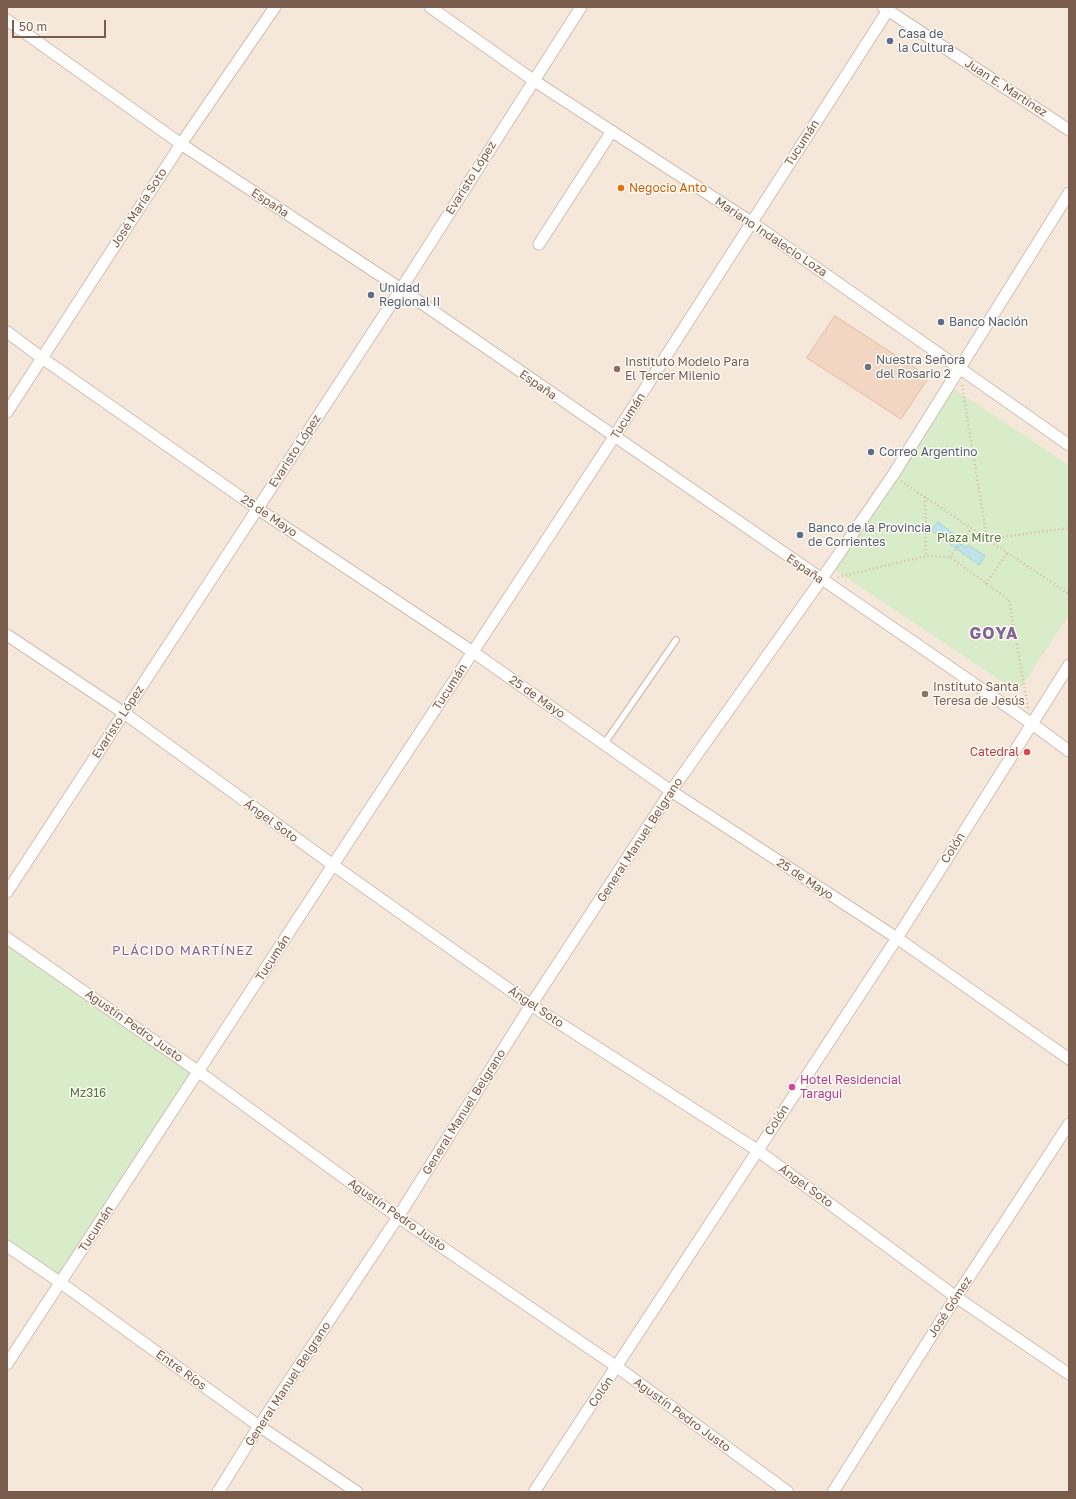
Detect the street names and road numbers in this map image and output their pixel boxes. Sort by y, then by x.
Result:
street label: Juan E. Martínez [962,56,1050,120]
street label: Tucumán [782,117,822,169]
street label: Evaristo López [443,139,499,217]
street label: José María Soto [108,166,170,250]
street label: España [248,186,292,220]
street label: Mariano Indalecio Loza [712,194,830,280]
street label: España [517,367,559,403]
street label: Tucumán [608,390,648,442]
street label: Evaristo López [266,412,324,490]
street label: 25 de Mayo [238,492,300,540]
street label: España [784,551,826,587]
street label: Tucumán [430,661,470,713]
street label: 25 de Mayo [506,673,568,721]
street label: Evaristo López [89,683,147,761]
street label: General Manuel Belgrano [594,775,686,905]
street label: Ángel Soto [241,797,301,845]
street label: Colón [938,830,968,866]
street label: 25 de Mayo [774,855,836,903]
street label: Tucumán [253,932,293,984]
street label: Ángel Soto [506,983,566,1031]
street label: Agustín Pedro Justo [82,987,186,1065]
street label: General Manuel Belgrano [419,1046,509,1178]
street label: Colón [762,1102,792,1138]
street label: Ángel Soto [776,1162,836,1210]
street label: Agustín Pedro Justo [345,1176,449,1254]
street label: Tucumán [76,1203,116,1255]
street label: José Gómez [925,1274,975,1340]
street label: General Manuel Belgrano [242,1319,334,1449]
street label: Entre Ríos [153,1347,209,1393]
street label: Colón [586,1374,616,1410]
street label: Agustín Pedro Justo [631,1375,733,1455]

